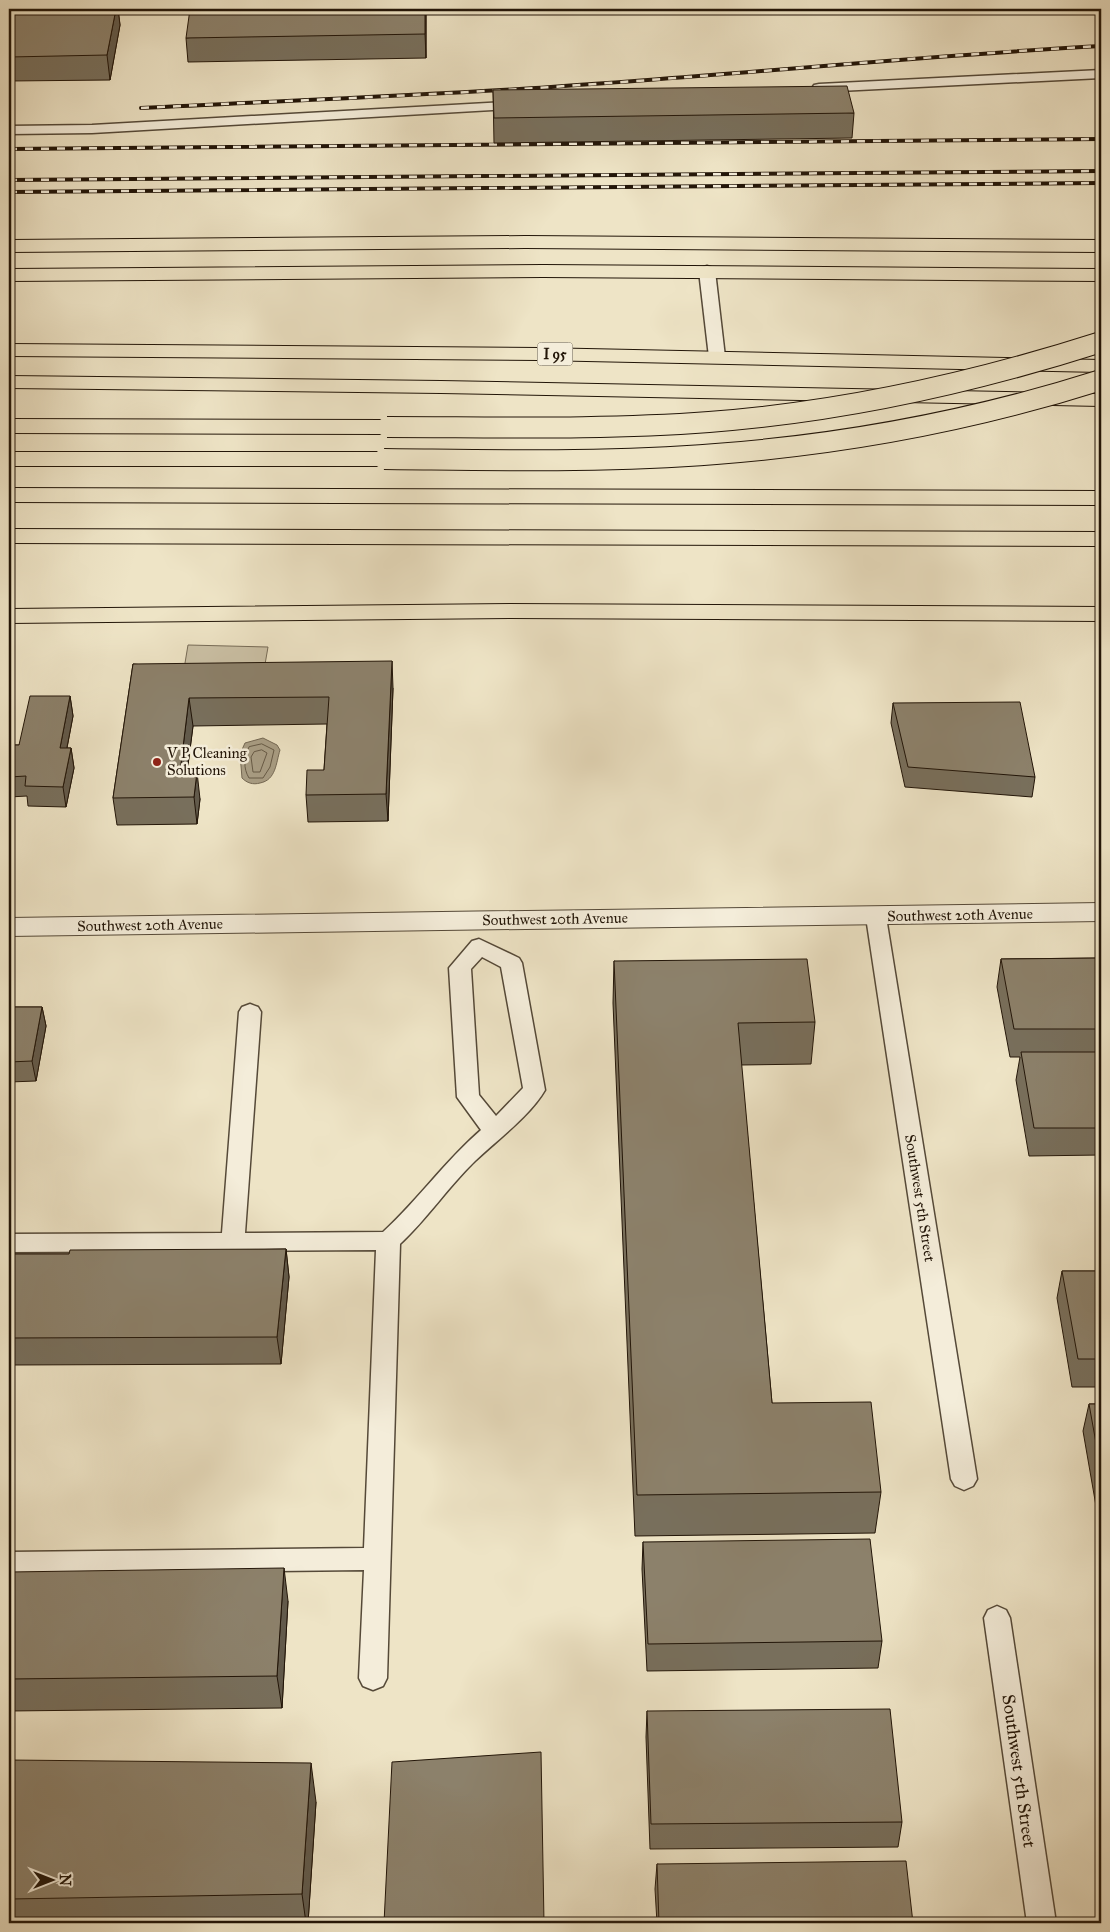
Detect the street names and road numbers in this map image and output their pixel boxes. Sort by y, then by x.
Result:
road number: I 95 [538,342,572,366]
street label: Southwest 20th Avenue [887,905,1033,925]
street label: Southwest 20th Avenue [482,909,628,929]
street label: Southwest 20th Avenue [77,915,223,935]
street label: Southwest 5th Street [901,1133,939,1264]
street label: Southwest 5th Street [997,1693,1041,1850]

